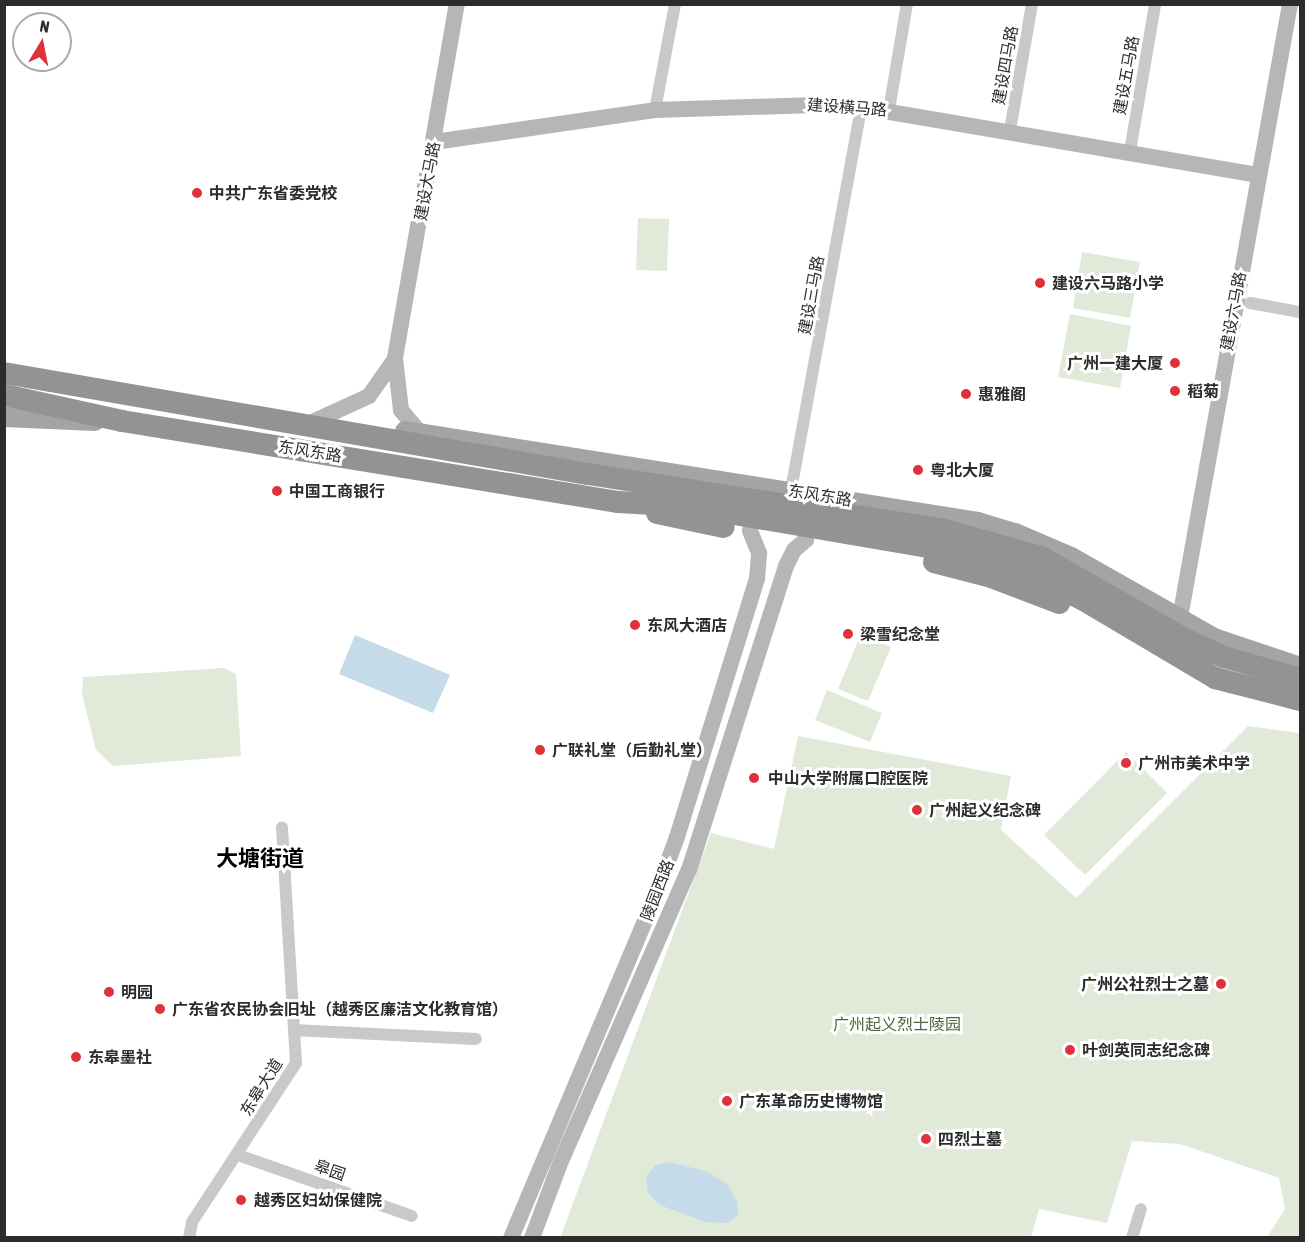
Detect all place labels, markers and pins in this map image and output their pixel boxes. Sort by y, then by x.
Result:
place label: 中共广东省委党校 [209,183,337,203]
marker: 中共广东省委党校 [190,186,204,200]
place label: 建设六马路小学 [1052,273,1164,293]
marker: 建设六马路小学 [1033,276,1047,290]
place label: 广州一建大厦 [1067,353,1163,373]
marker: 广州一建大厦 [1168,356,1182,370]
place label: 稻菊 [1187,381,1219,401]
place label: 惠雅阁 [978,384,1026,404]
marker: 稻菊 [1168,384,1182,398]
marker: 惠雅阁 [959,387,973,401]
place label: 粤北大厦 [930,460,994,480]
marker: 粤北大厦 [911,463,925,477]
place label: 中国工商银行 [289,481,385,501]
marker: 中国工商银行 [270,484,284,498]
place label: 东风大酒店 [647,615,727,635]
marker: 东风大酒店 [628,618,642,632]
place label: 梁雪纪念堂 [860,624,940,644]
marker: 梁雪纪念堂 [841,627,855,641]
place label: 广联礼堂（后勤礼堂） [552,740,712,760]
marker: 广联礼堂（后勤礼堂） [533,743,547,757]
place label: 广州市美术中学 [1138,753,1250,773]
marker: 广州市美术中学 [1119,756,1133,770]
place label: 中山大学附属口腔医院 [768,768,928,788]
marker: 中山大学附属口腔医院 [745,769,763,787]
place label: 广州起义纪念碑 [929,800,1041,820]
marker: 广州起义纪念碑 [910,803,924,817]
place label: 广州公社烈士之墓 [1081,974,1209,994]
marker: 广州公社烈士之墓 [1214,977,1228,991]
place label: 明园 [121,982,153,1002]
marker: 明园 [102,985,116,999]
place label: 广东省农民协会旧址（越秀区廉洁文化教育馆） [172,999,508,1019]
marker: 广东省农民协会旧址（越秀区廉洁文化教育馆） [153,1002,167,1016]
place label: 叶剑英同志纪念碑 [1082,1040,1210,1060]
marker: 叶剑英同志纪念碑 [1063,1043,1077,1057]
place label: 东皋墨社 [88,1047,152,1067]
marker: 东皋墨社 [69,1050,83,1064]
place label: 广东革命历史博物馆 [739,1091,883,1111]
marker: 广东革命历史博物馆 [720,1094,734,1108]
place label: 四烈士墓 [938,1129,1002,1149]
marker: 四烈士墓 [919,1132,933,1146]
place label: 越秀区妇幼保健院 [254,1190,382,1210]
marker: 越秀区妇幼保健院 [232,1191,250,1209]

